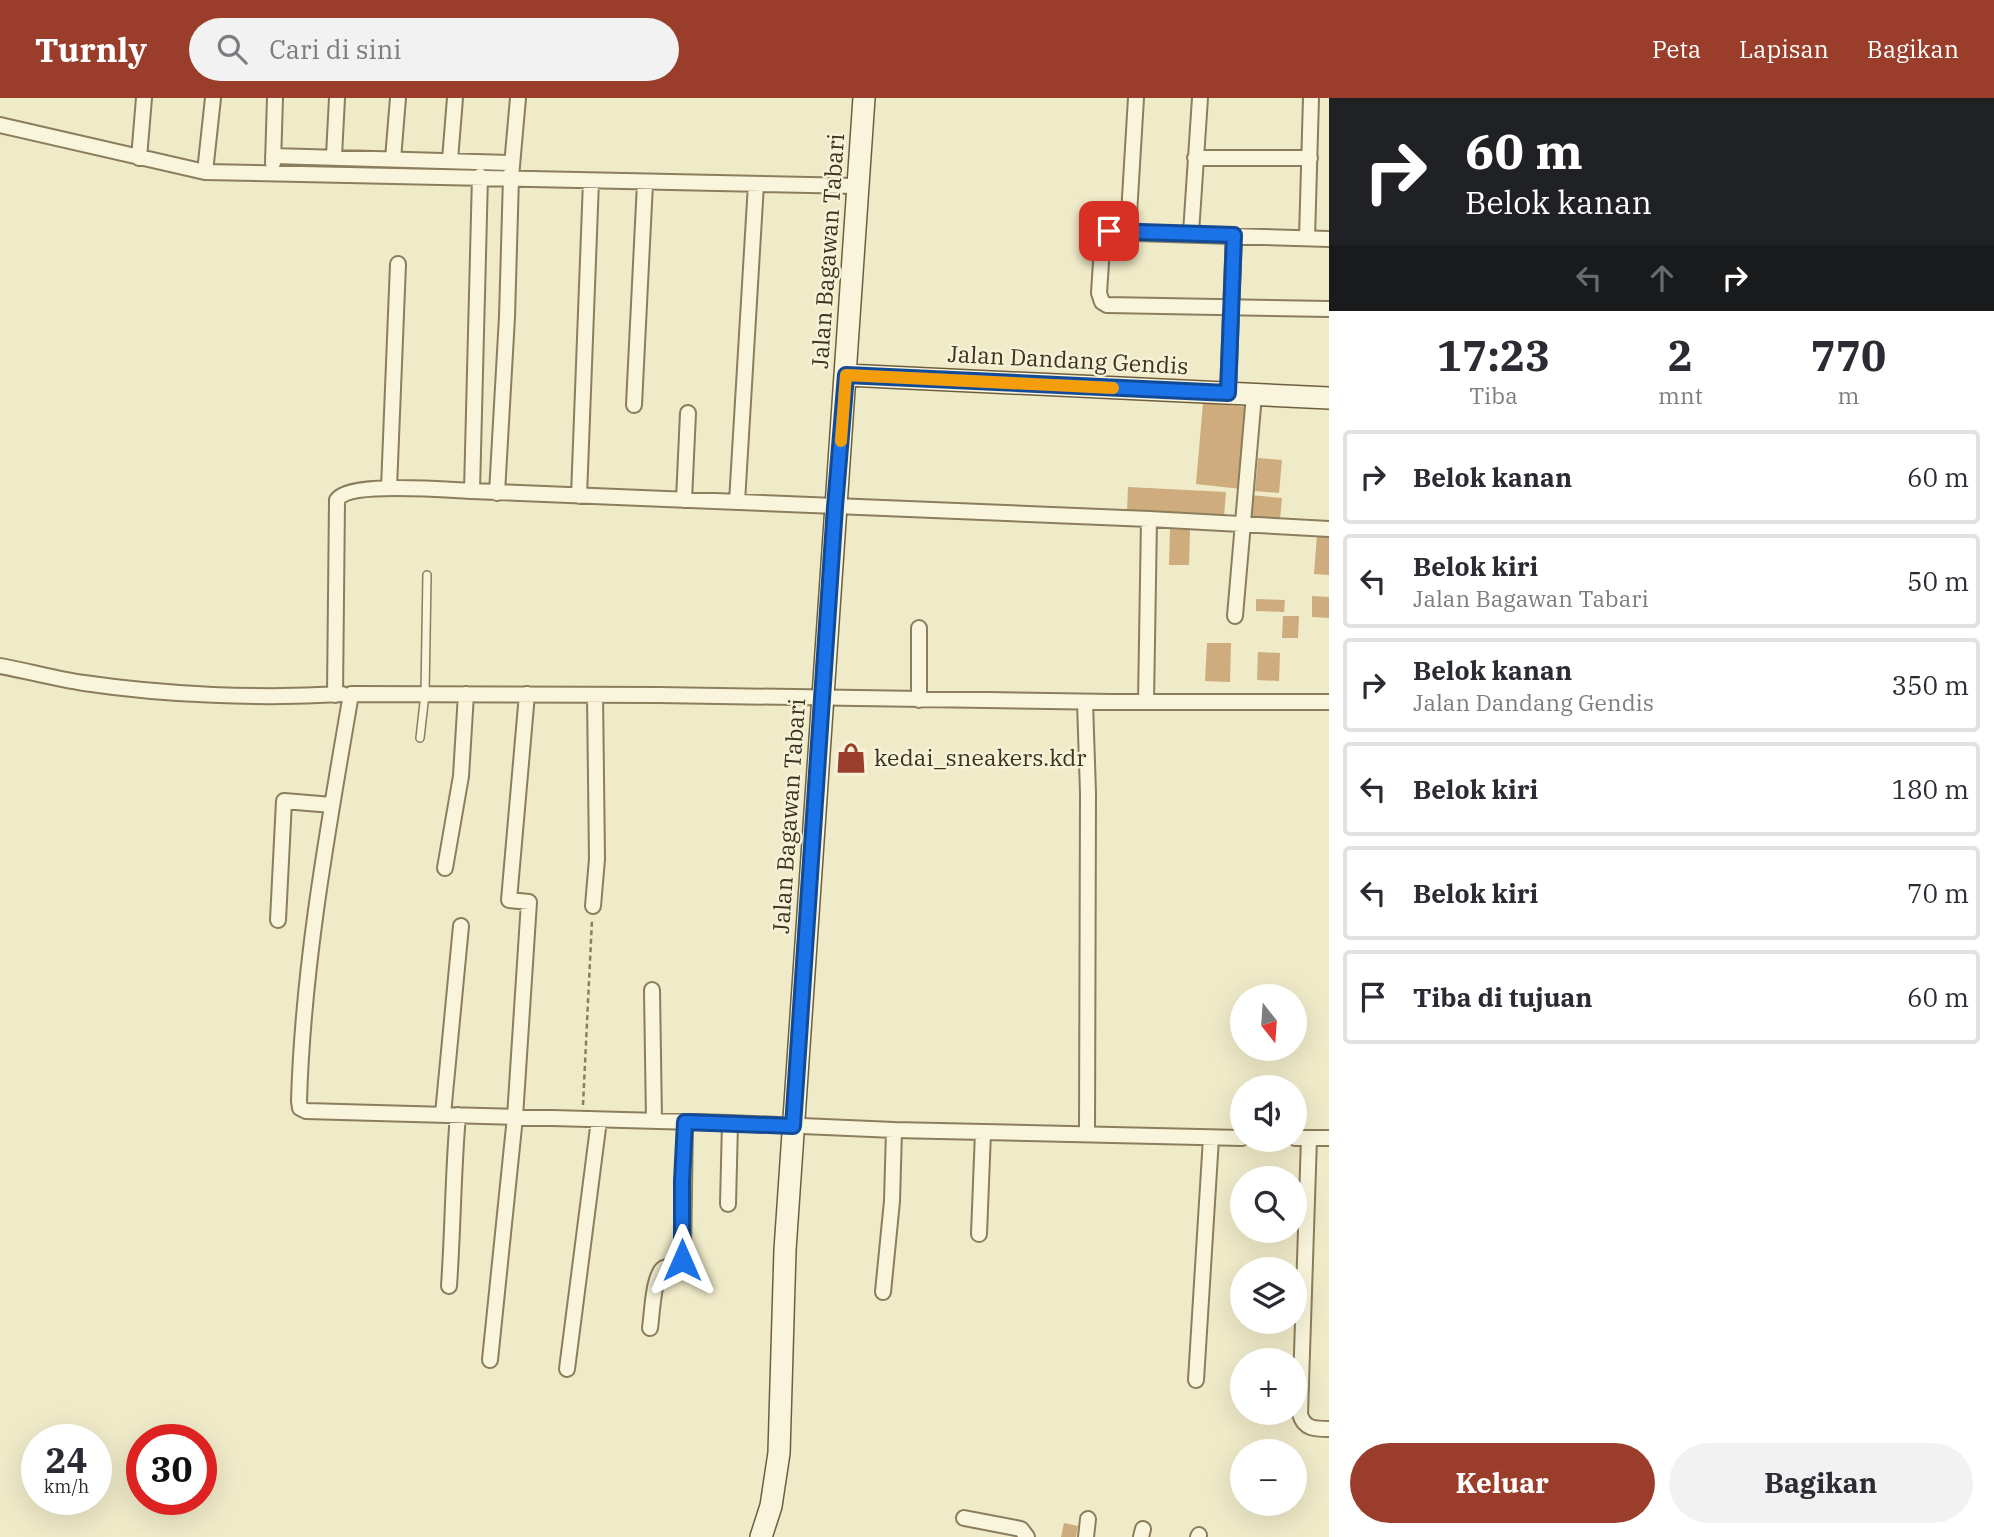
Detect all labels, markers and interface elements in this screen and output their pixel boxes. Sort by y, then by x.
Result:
search box [189,18,679,81]
text: Turnly [35,28,147,71]
icon: search [213,30,251,68]
text: Cari di sini [269,32,401,66]
text: Peta [1652,33,1701,65]
text: Lapisan [1739,33,1829,65]
text: Bagikan [1867,33,1959,65]
text: 60 m [1465,119,1583,182]
icon: right [1350,126,1441,217]
street label: Jalan Bagawan Tabari [804,132,850,370]
text: Belok kanan [1465,181,1652,223]
pin [1079,201,1139,261]
icon: arrive [1090,212,1128,250]
icon: left [1570,259,1608,297]
icon: ahead [1643,259,1681,297]
icon: right [1716,259,1754,297]
text: 17:23 [1437,328,1550,383]
text: 2 [1668,328,1693,383]
text: 770 [1811,328,1886,383]
street label: Jalan Dandang Gendis [947,338,1189,380]
text: Tiba [1469,380,1518,410]
text: mnt [1658,380,1703,410]
text: m [1837,380,1859,410]
icon: right [1354,458,1392,496]
text: Belok kanan [1413,460,1572,494]
text: 60 m [1907,460,1969,494]
text: Belok kiri [1413,549,1538,583]
icon: left [1354,562,1392,600]
text: 50 m [1907,564,1969,598]
text: Jalan Bagawan Tabari [1413,583,1649,613]
text: Belok kanan [1413,653,1572,687]
icon: right [1354,666,1392,704]
text: 350 m [1891,668,1969,702]
text: Jalan Dandang Gendis [1413,687,1654,717]
street label: Jalan Bagawan Tabari [765,697,811,935]
shop icon: kedai_sneakers.kdr [834,741,868,775]
place label: kedai_sneakers.kdr [874,742,1086,772]
icon: left [1354,770,1392,808]
text: Belok kiri [1413,772,1538,806]
text: 180 m [1891,772,1969,806]
icon: left [1354,874,1392,912]
text: Belok kiri [1413,876,1538,910]
text: 70 m [1907,876,1969,910]
icon: arrive [1354,978,1392,1016]
text: Tiba di tujuan [1413,980,1593,1014]
text: 60 m [1907,980,1969,1014]
north arrow [1230,984,1307,1060]
map controls [1230,984,1307,1516]
button: sound [1230,1075,1307,1152]
button: search [1230,1166,1307,1243]
position arrow [645,1223,719,1297]
button: layers [1230,1257,1307,1334]
button: + [1230,1348,1307,1425]
speed limit sign: 30 [126,1424,217,1515]
text: 24 [45,1437,88,1483]
button: − [1230,1439,1307,1516]
button: Keluar [1350,1443,1655,1523]
button: Bagikan [1669,1443,1973,1523]
text: km/h [44,1475,89,1498]

